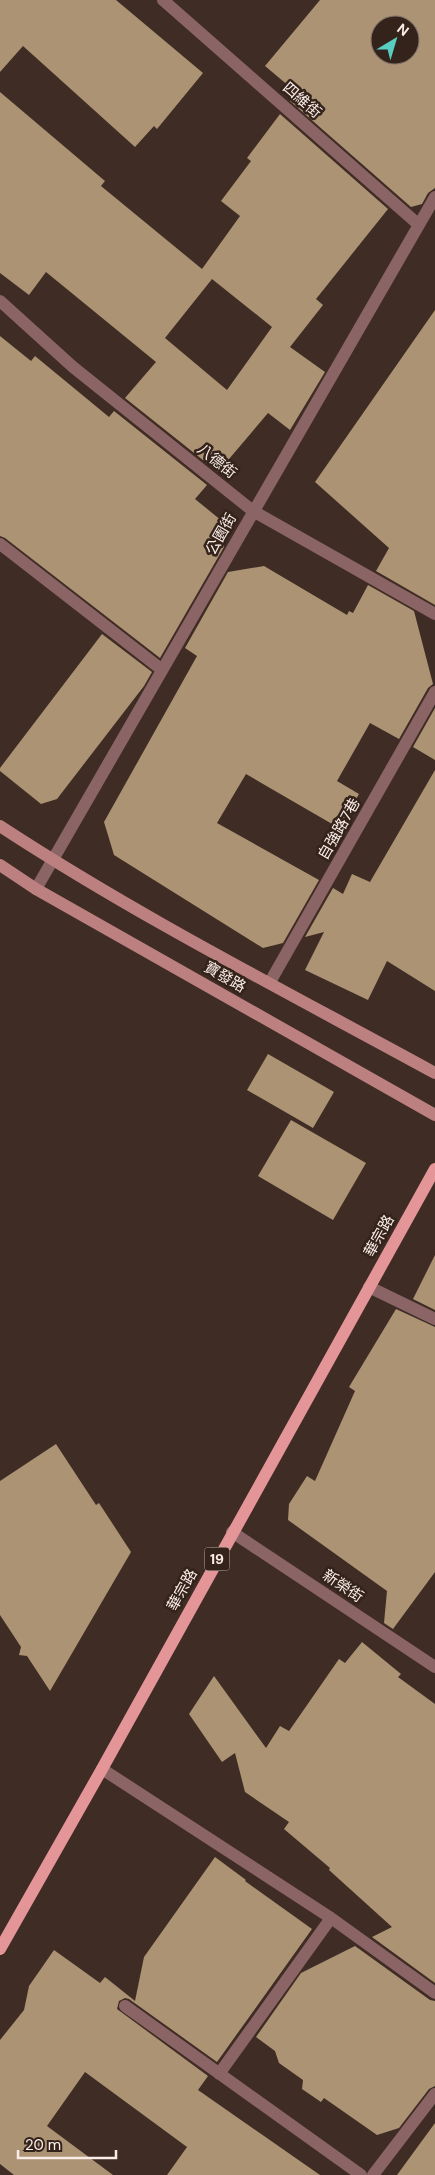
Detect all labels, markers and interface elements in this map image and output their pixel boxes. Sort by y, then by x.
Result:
north arrow [370,15,420,65]
text: N [393,20,413,40]
street label: 四維街 [278,78,326,122]
street label: 八德街 [193,439,241,483]
street label: 公園街 [201,510,241,558]
street label: 自強路7巷 [313,795,365,863]
street label: 寶發路 [201,957,249,997]
street label: 華宗路 [359,1211,399,1261]
road number: 19 [204,1548,230,1570]
street label: 華宗路 [162,1565,202,1615]
street label: 新榮街 [319,1565,367,1607]
scale bar [18,2128,115,2160]
text: 20 m [25,2135,61,2155]

